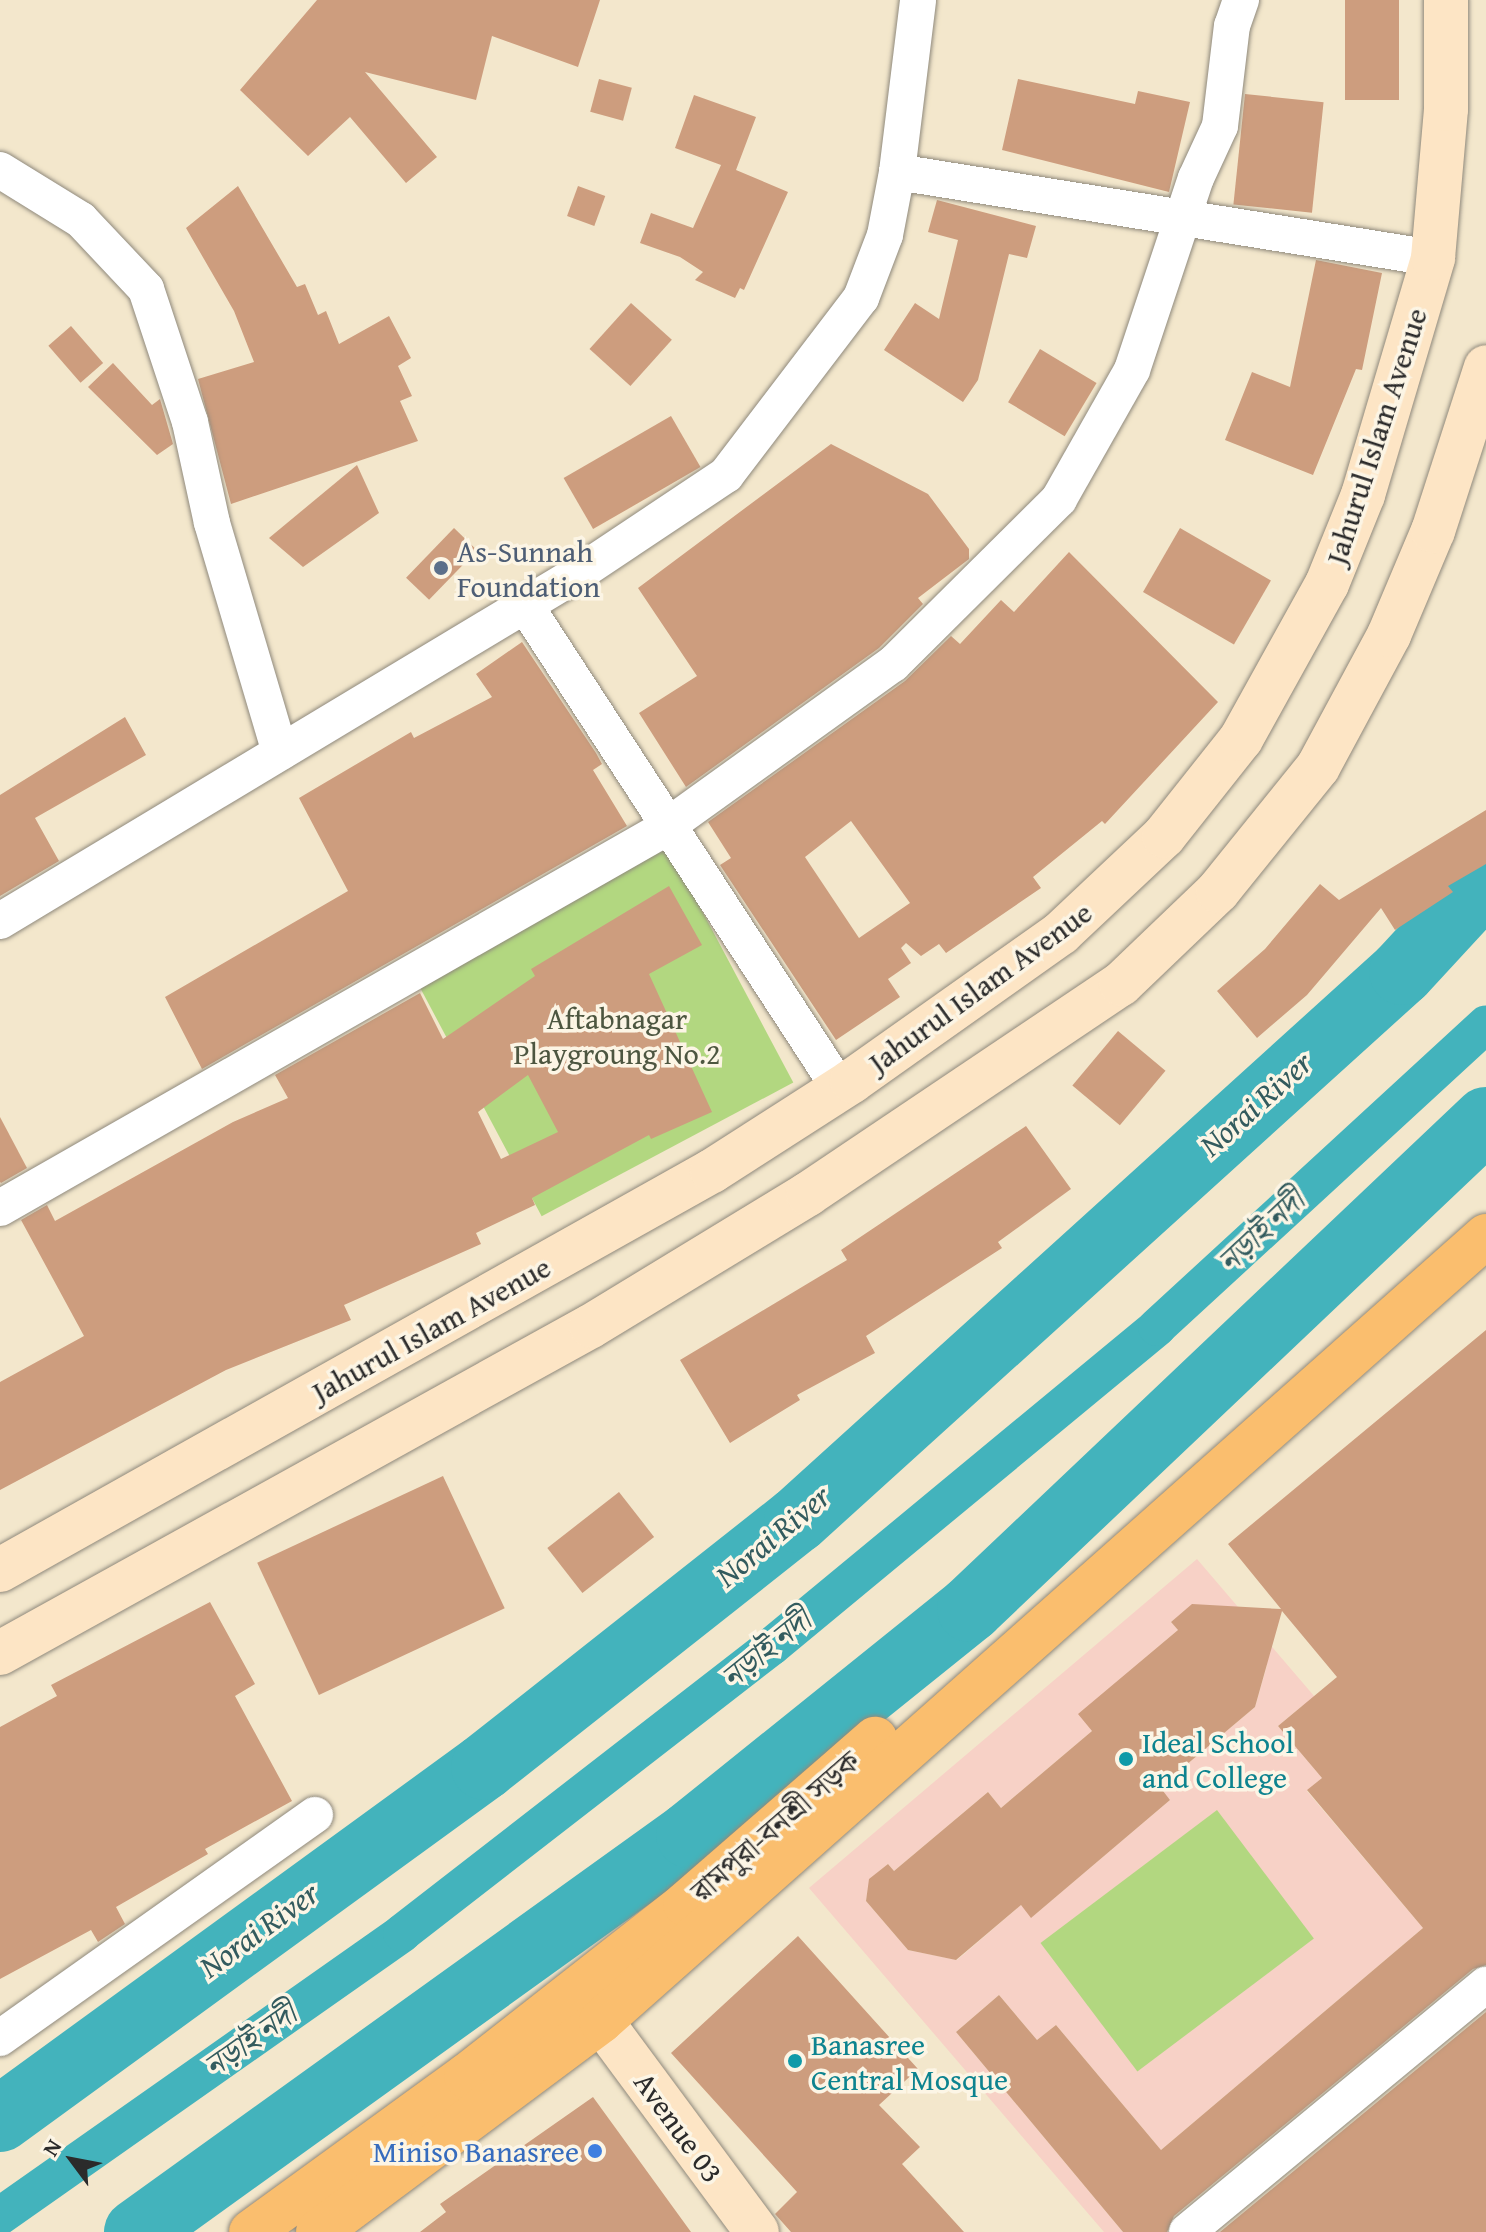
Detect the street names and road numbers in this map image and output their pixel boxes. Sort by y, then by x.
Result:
street label: Jahurul Islam Avenue [1318,303,1434,569]
street label: Jahurul Islam Avenue [861,894,1099,1080]
street label: Jahurul Islam Avenue [305,1248,557,1410]
street label: রামপুরা-বনশ্রী সড়ক [683,1743,867,1909]
street label: Avenue 03 [627,2065,731,2189]

